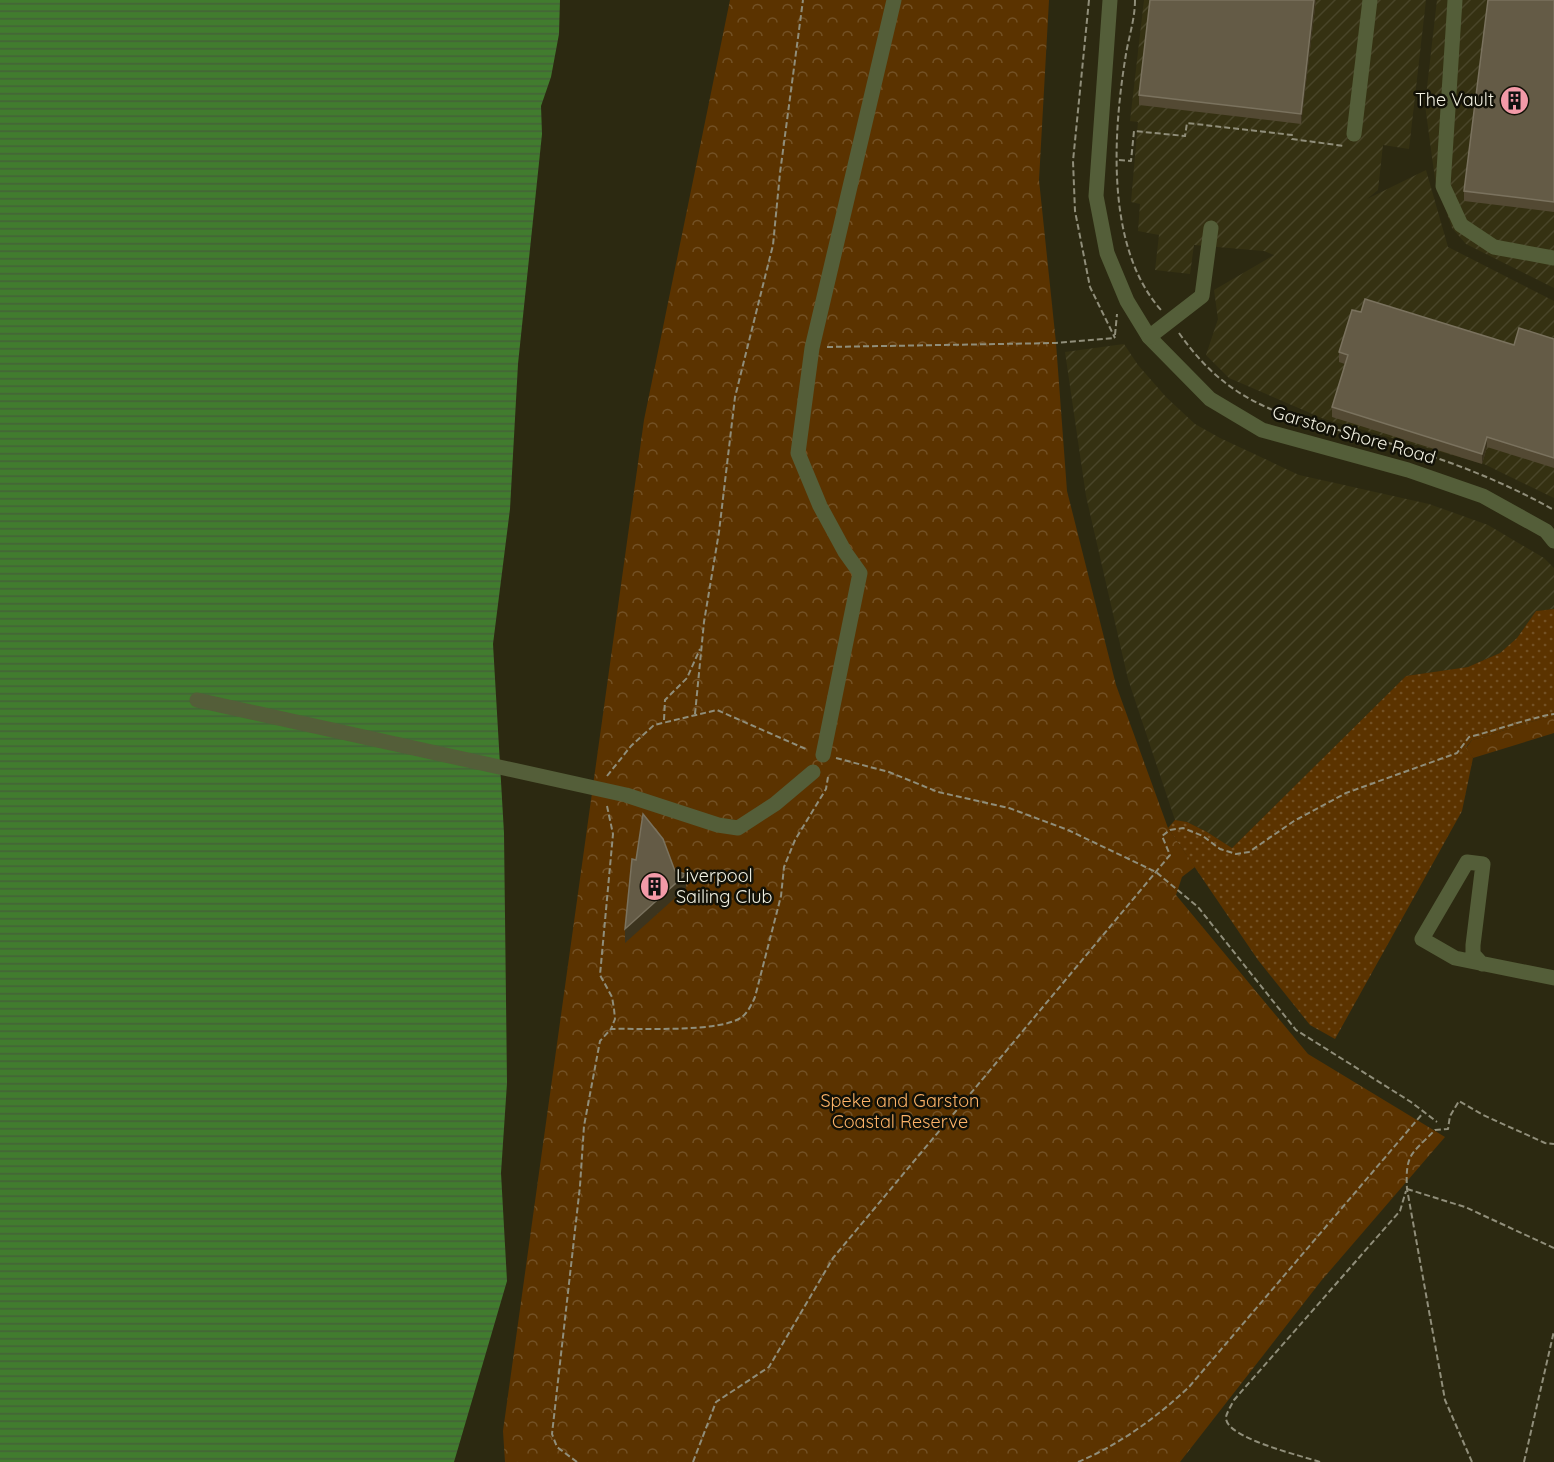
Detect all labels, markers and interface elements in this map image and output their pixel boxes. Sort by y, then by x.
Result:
building icon: The Vault [1499,84,1531,116]
place label: The Vault [1415,88,1494,111]
street label: Garston Shore Road [1270,400,1438,469]
place label: Liverpool Sailing Club [676,864,772,908]
building icon: Liverpool Sailing Club [639,870,671,902]
park label: Speke and Garston Coastal Reserve [821,1089,979,1133]

